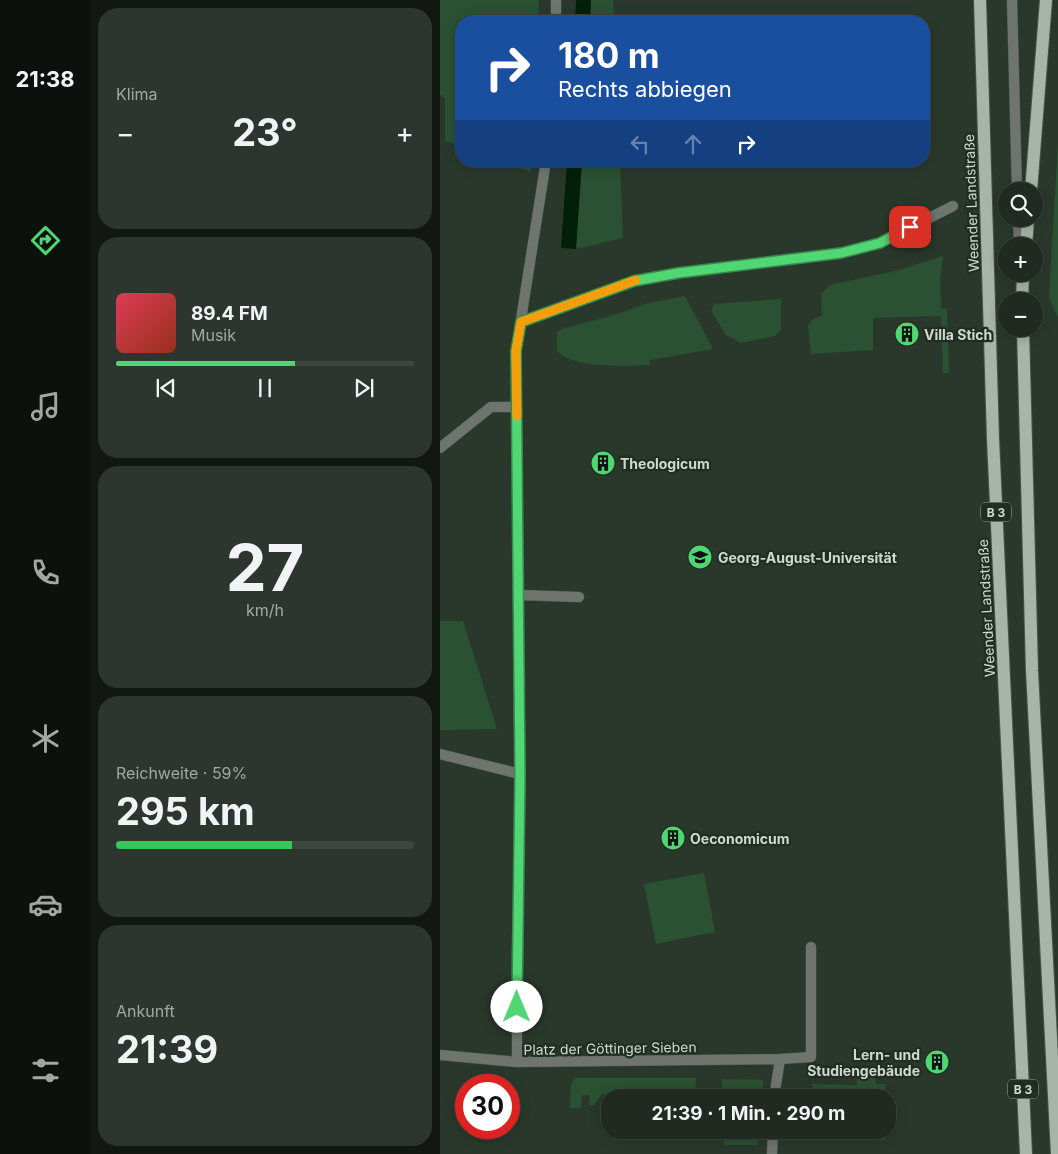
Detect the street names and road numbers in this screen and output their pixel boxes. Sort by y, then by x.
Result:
street label: Weender Landstraße [960,134,982,272]
road number: B 3 [981,502,1011,522]
street label: Weender Landstraße [974,539,998,677]
street label: Platz der Göttinger Sieben [523,1038,697,1058]
road number: B 3 [1008,1080,1038,1098]

